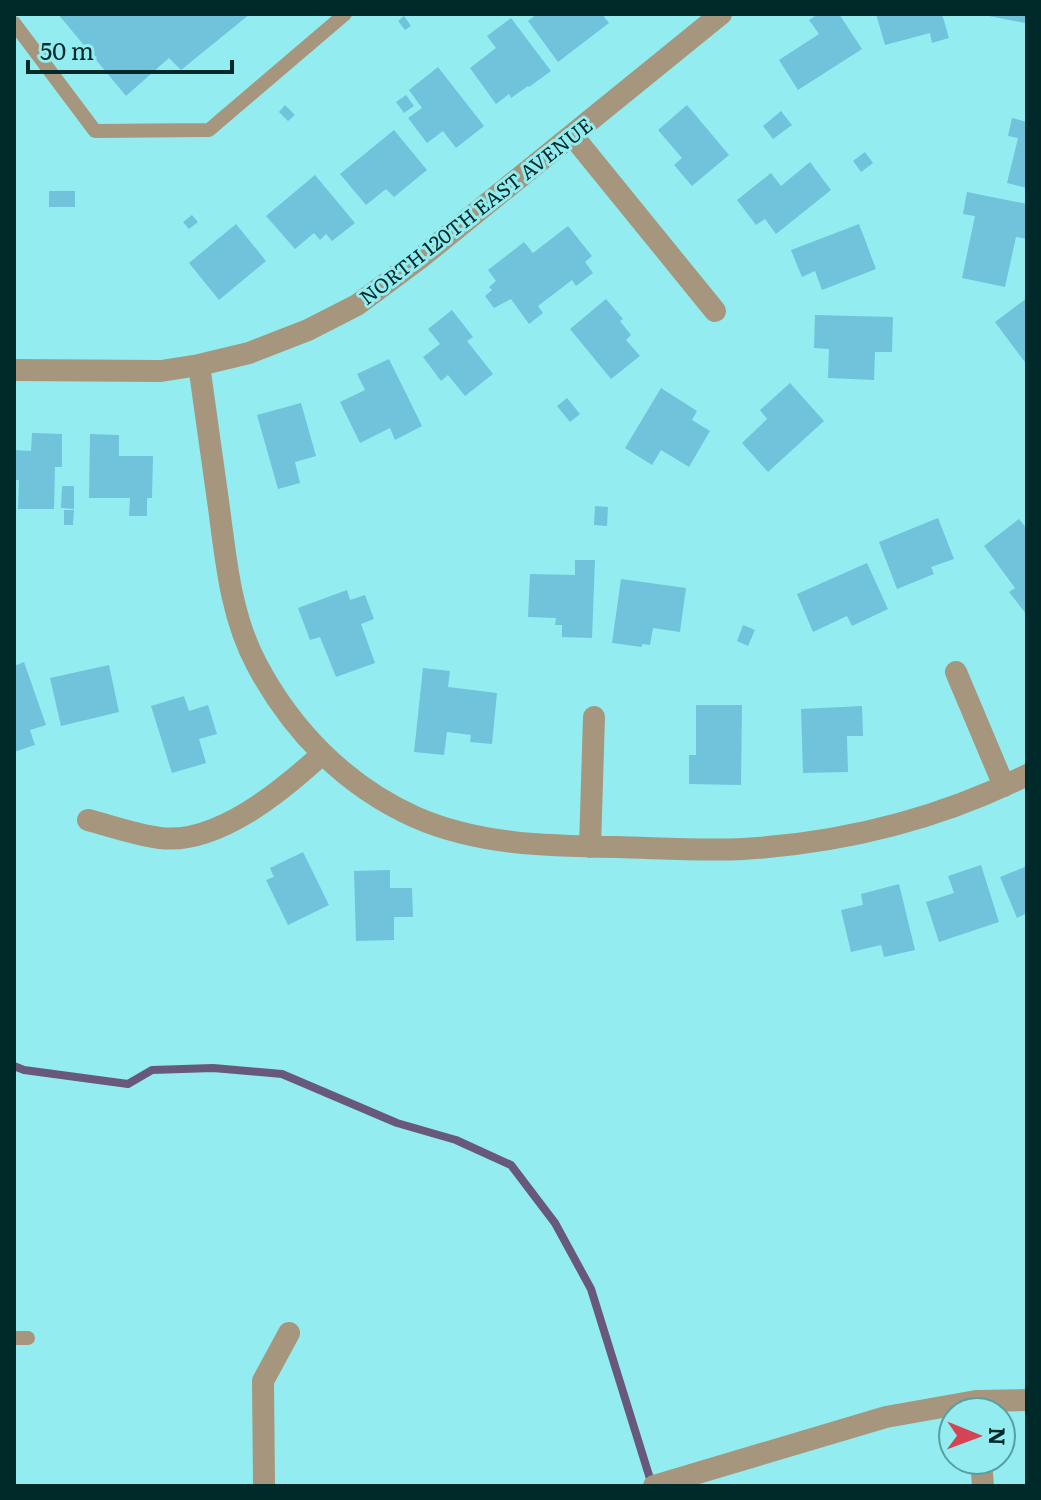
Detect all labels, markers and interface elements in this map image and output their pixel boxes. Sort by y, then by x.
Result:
scale bar [28,24,232,74]
text: 50 m [40,32,94,67]
street label: NORTH 120TH EAST AVENUE [352,109,598,311]
north arrow [937,1396,1017,1476]
text: N [982,1427,1015,1446]

